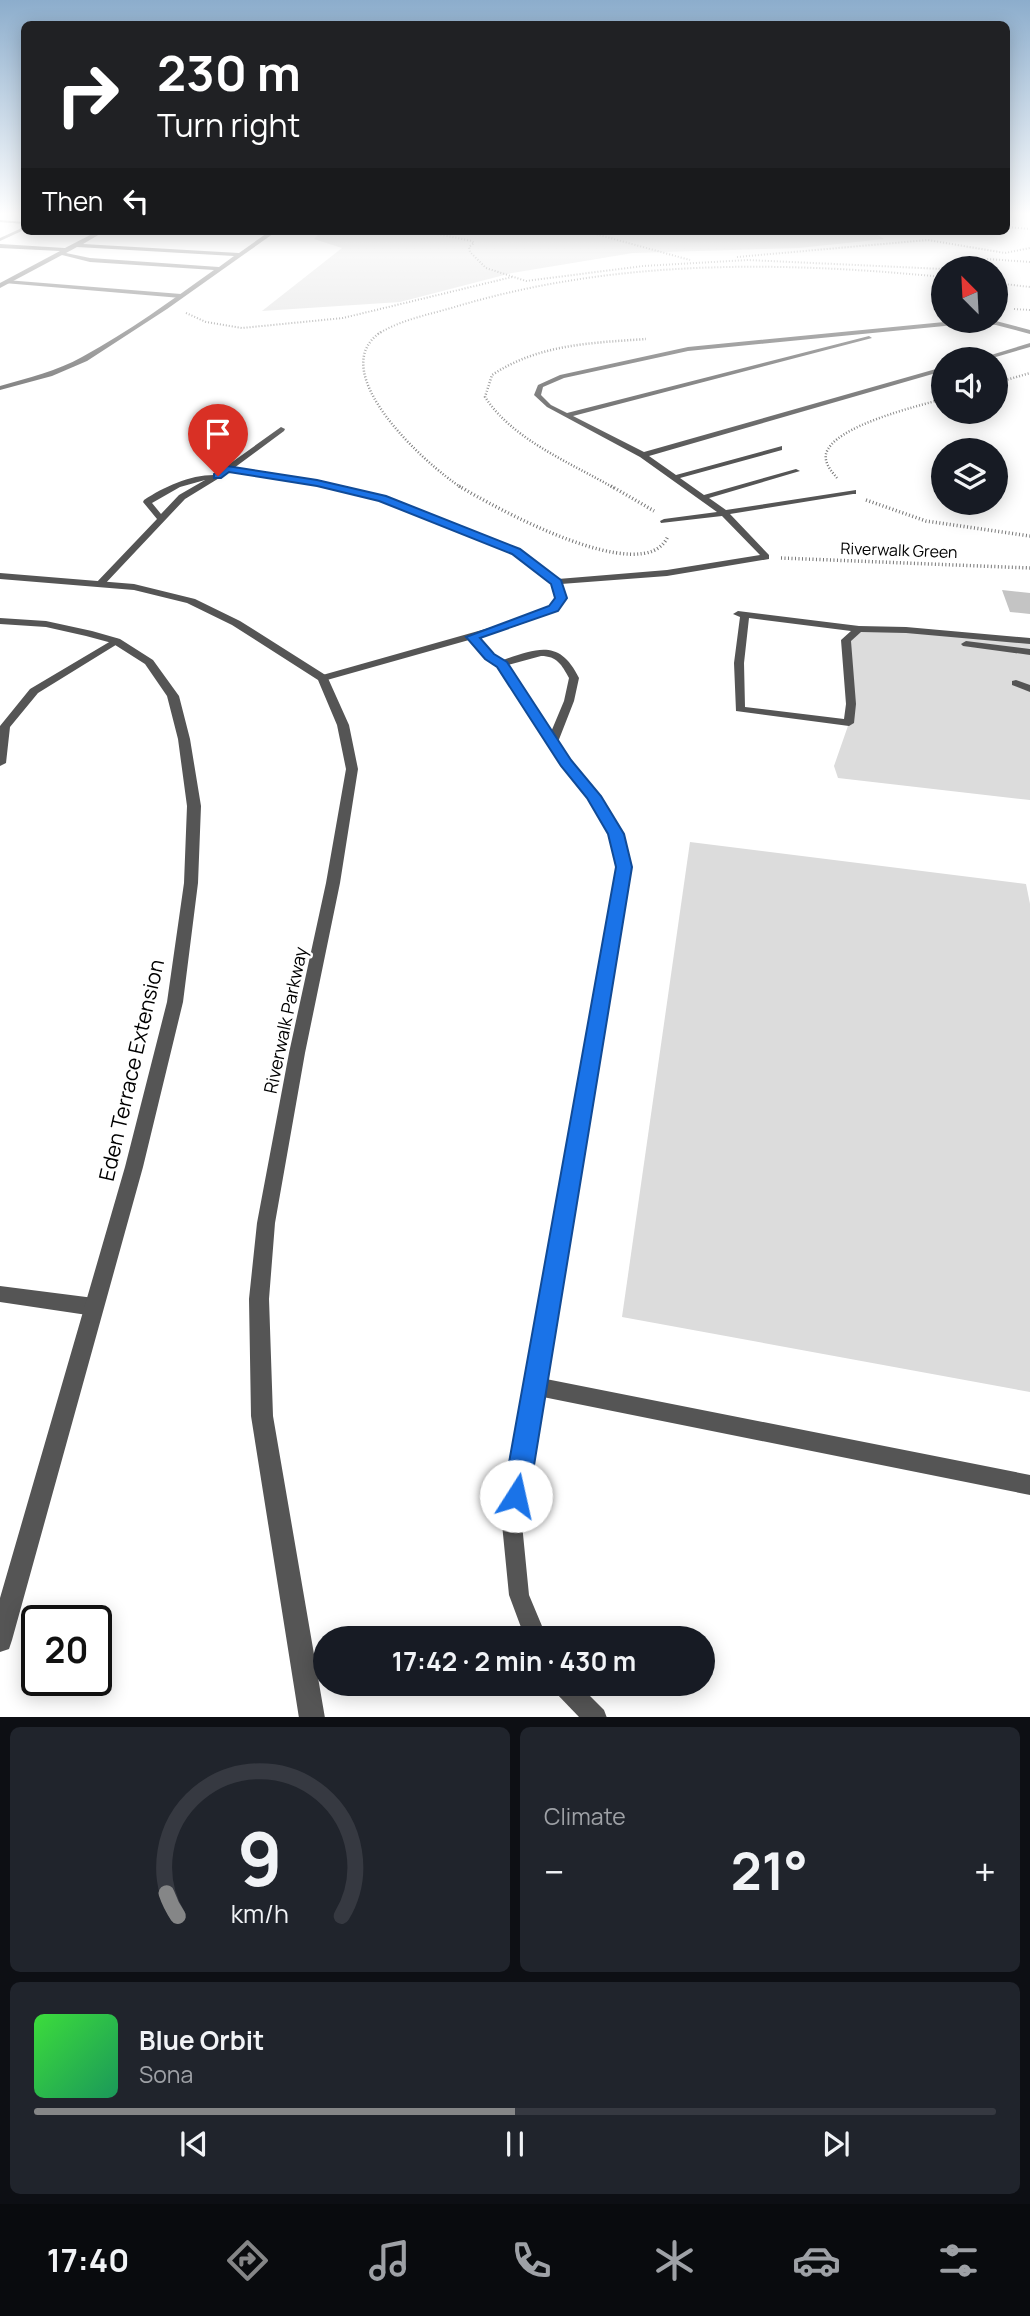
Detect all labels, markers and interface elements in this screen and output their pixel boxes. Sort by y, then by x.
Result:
text: 230 m [157,39,301,106]
icon: right [42,49,133,140]
text: Turn right [157,103,300,147]
icon: left [117,182,155,220]
text: Then [42,183,103,219]
north arrow [931,256,1008,332]
map controls [931,256,1008,515]
button: sound [931,347,1008,424]
pin [188,404,248,476]
icon: arrive [199,415,237,453]
button: layers [931,438,1008,515]
street label: Riverwalk Green [840,537,958,563]
street label: Riverwalk Parkway [258,944,312,1096]
street label: Eden Terrace Extension [92,956,170,1184]
position arrow [479,1459,553,1533]
speed limit sign: 20 [21,1605,112,1696]
text: 17:42 · 2 min · 430 m [392,1643,636,1679]
text: Climate [544,1800,626,1832]
text: 9 [237,1808,283,1908]
text: 21° [731,1835,808,1906]
text: − [544,1845,565,1897]
text: + [974,1845,996,1897]
text: km/h [231,1895,289,1930]
text: Blue Orbit [139,2022,264,2058]
text: Sona [139,2058,193,2090]
icon: previous [175,2125,213,2163]
icon: pause [496,2125,534,2163]
icon: next [817,2125,855,2163]
icon: directions [223,2236,272,2285]
icon: music [365,2236,414,2285]
icon: phone [507,2236,556,2285]
icon: climate [650,2236,699,2285]
icon: car [792,2236,841,2285]
icon: filters [934,2236,983,2285]
text: 17:40 [47,2238,129,2282]

